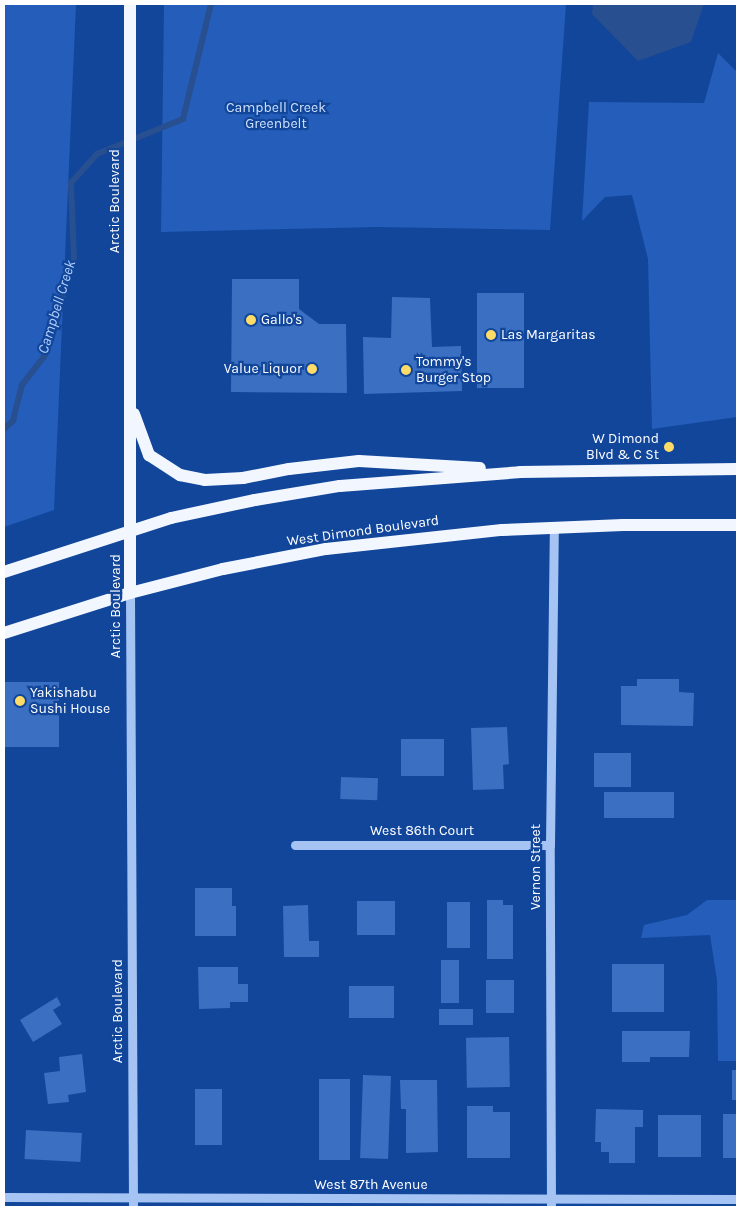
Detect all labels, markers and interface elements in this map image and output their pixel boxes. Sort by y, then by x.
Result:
park label: Campbell Creek Greenbelt [226,100,326,132]
street label: Arctic Boulevard [107,149,123,253]
water label: Campbell Creek [34,258,80,356]
place label: Gallo's [261,312,302,328]
marker: Gallo's [245,314,257,326]
place label: Las Margaritas [501,327,596,343]
marker: Las Margaritas [485,329,497,341]
place label: Tommy's Burger Stop [416,354,491,387]
place label: Value Liquor [224,361,302,377]
marker: Value Liquor [306,363,318,375]
marker: Tommy's Burger Stop [400,364,412,376]
place label: W Dimond Blvd & C St [586,431,659,464]
marker: W Dimond Blvd & C St [663,441,675,453]
street label: West Dimond Boulevard [286,512,440,550]
street label: Arctic Boulevard [108,554,124,658]
place label: Yakishabu Sushi House [30,685,110,718]
marker: Yakishabu Sushi House [14,695,26,707]
street label: West 86th Court [370,823,474,839]
street label: Vernon Street [528,824,544,910]
street label: Arctic Boulevard [110,959,126,1063]
street label: West 87th Avenue [314,1177,428,1193]

